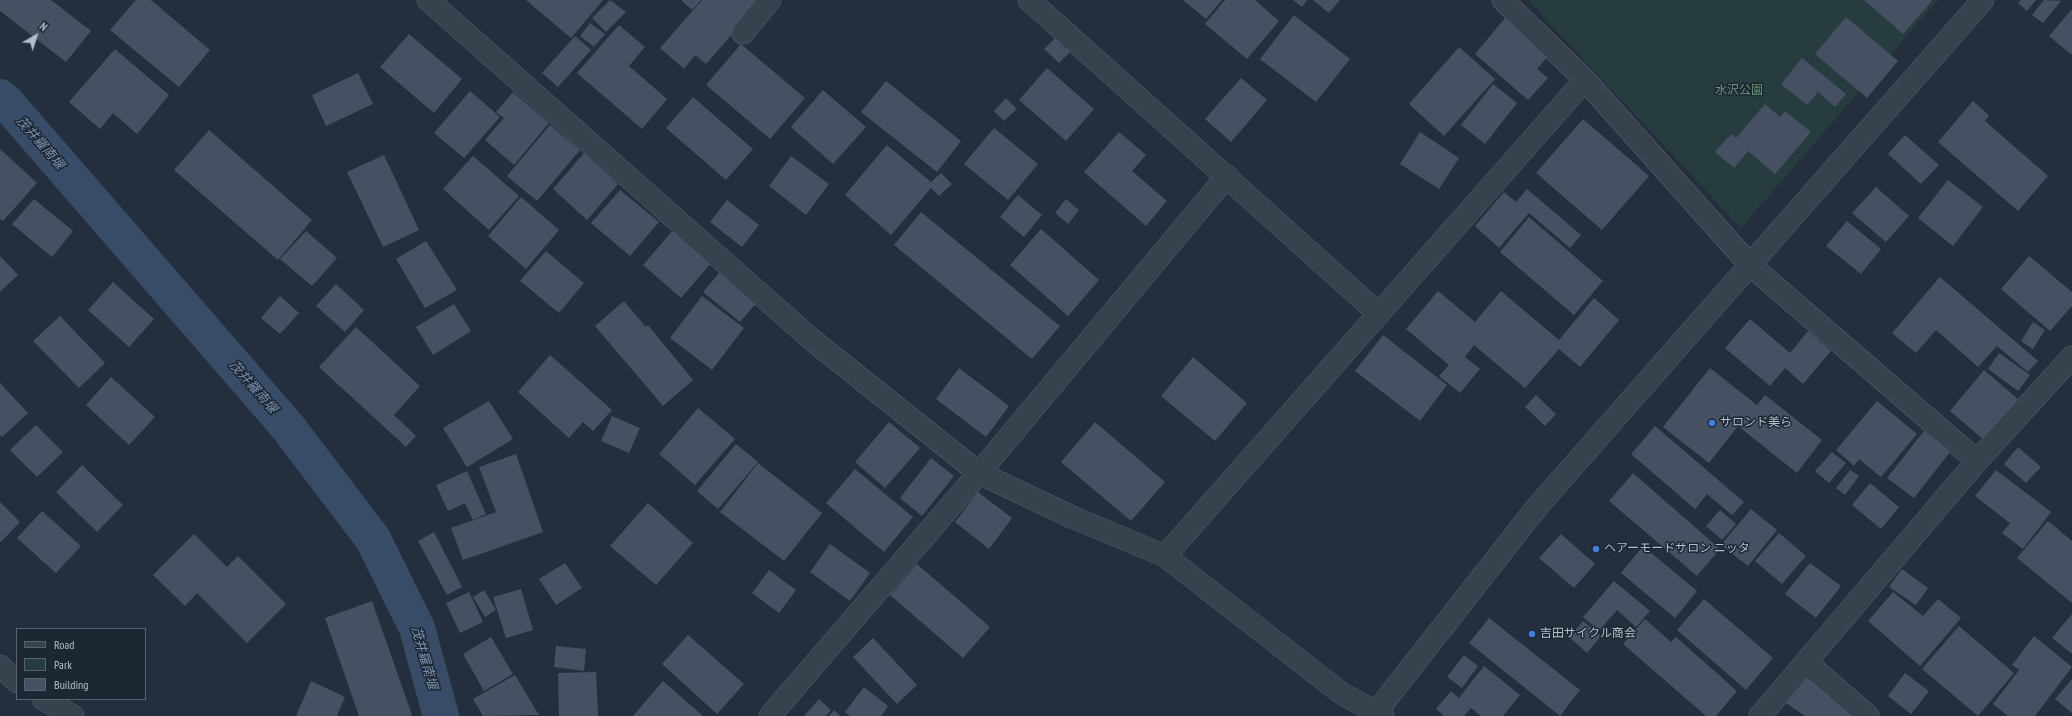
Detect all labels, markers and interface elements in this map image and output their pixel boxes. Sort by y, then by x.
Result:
north arrow [16,16,56,56]
text: N [37,19,50,34]
park label: 水沢公園 [1715,84,1763,98]
water label: 茂井羅南堰 [13,113,67,173]
water label: 茂井羅南堰 [226,357,280,417]
place label: サロンド美ら [1720,416,1792,430]
marker: サロンド美ら [1707,418,1717,428]
place label: ヘアーモードサロン ニッタ [1604,542,1750,556]
marker: ヘアーモードサロン ニッタ [1591,544,1601,554]
water label: 茂井羅南堰 [408,625,440,691]
place label: 吉田サイクル商会 [1540,627,1636,641]
legend [16,628,146,700]
marker: 吉田サイクル商会 [1527,629,1537,639]
text: Road [54,637,74,652]
text: Park [54,657,72,672]
text: Building [54,677,89,692]

